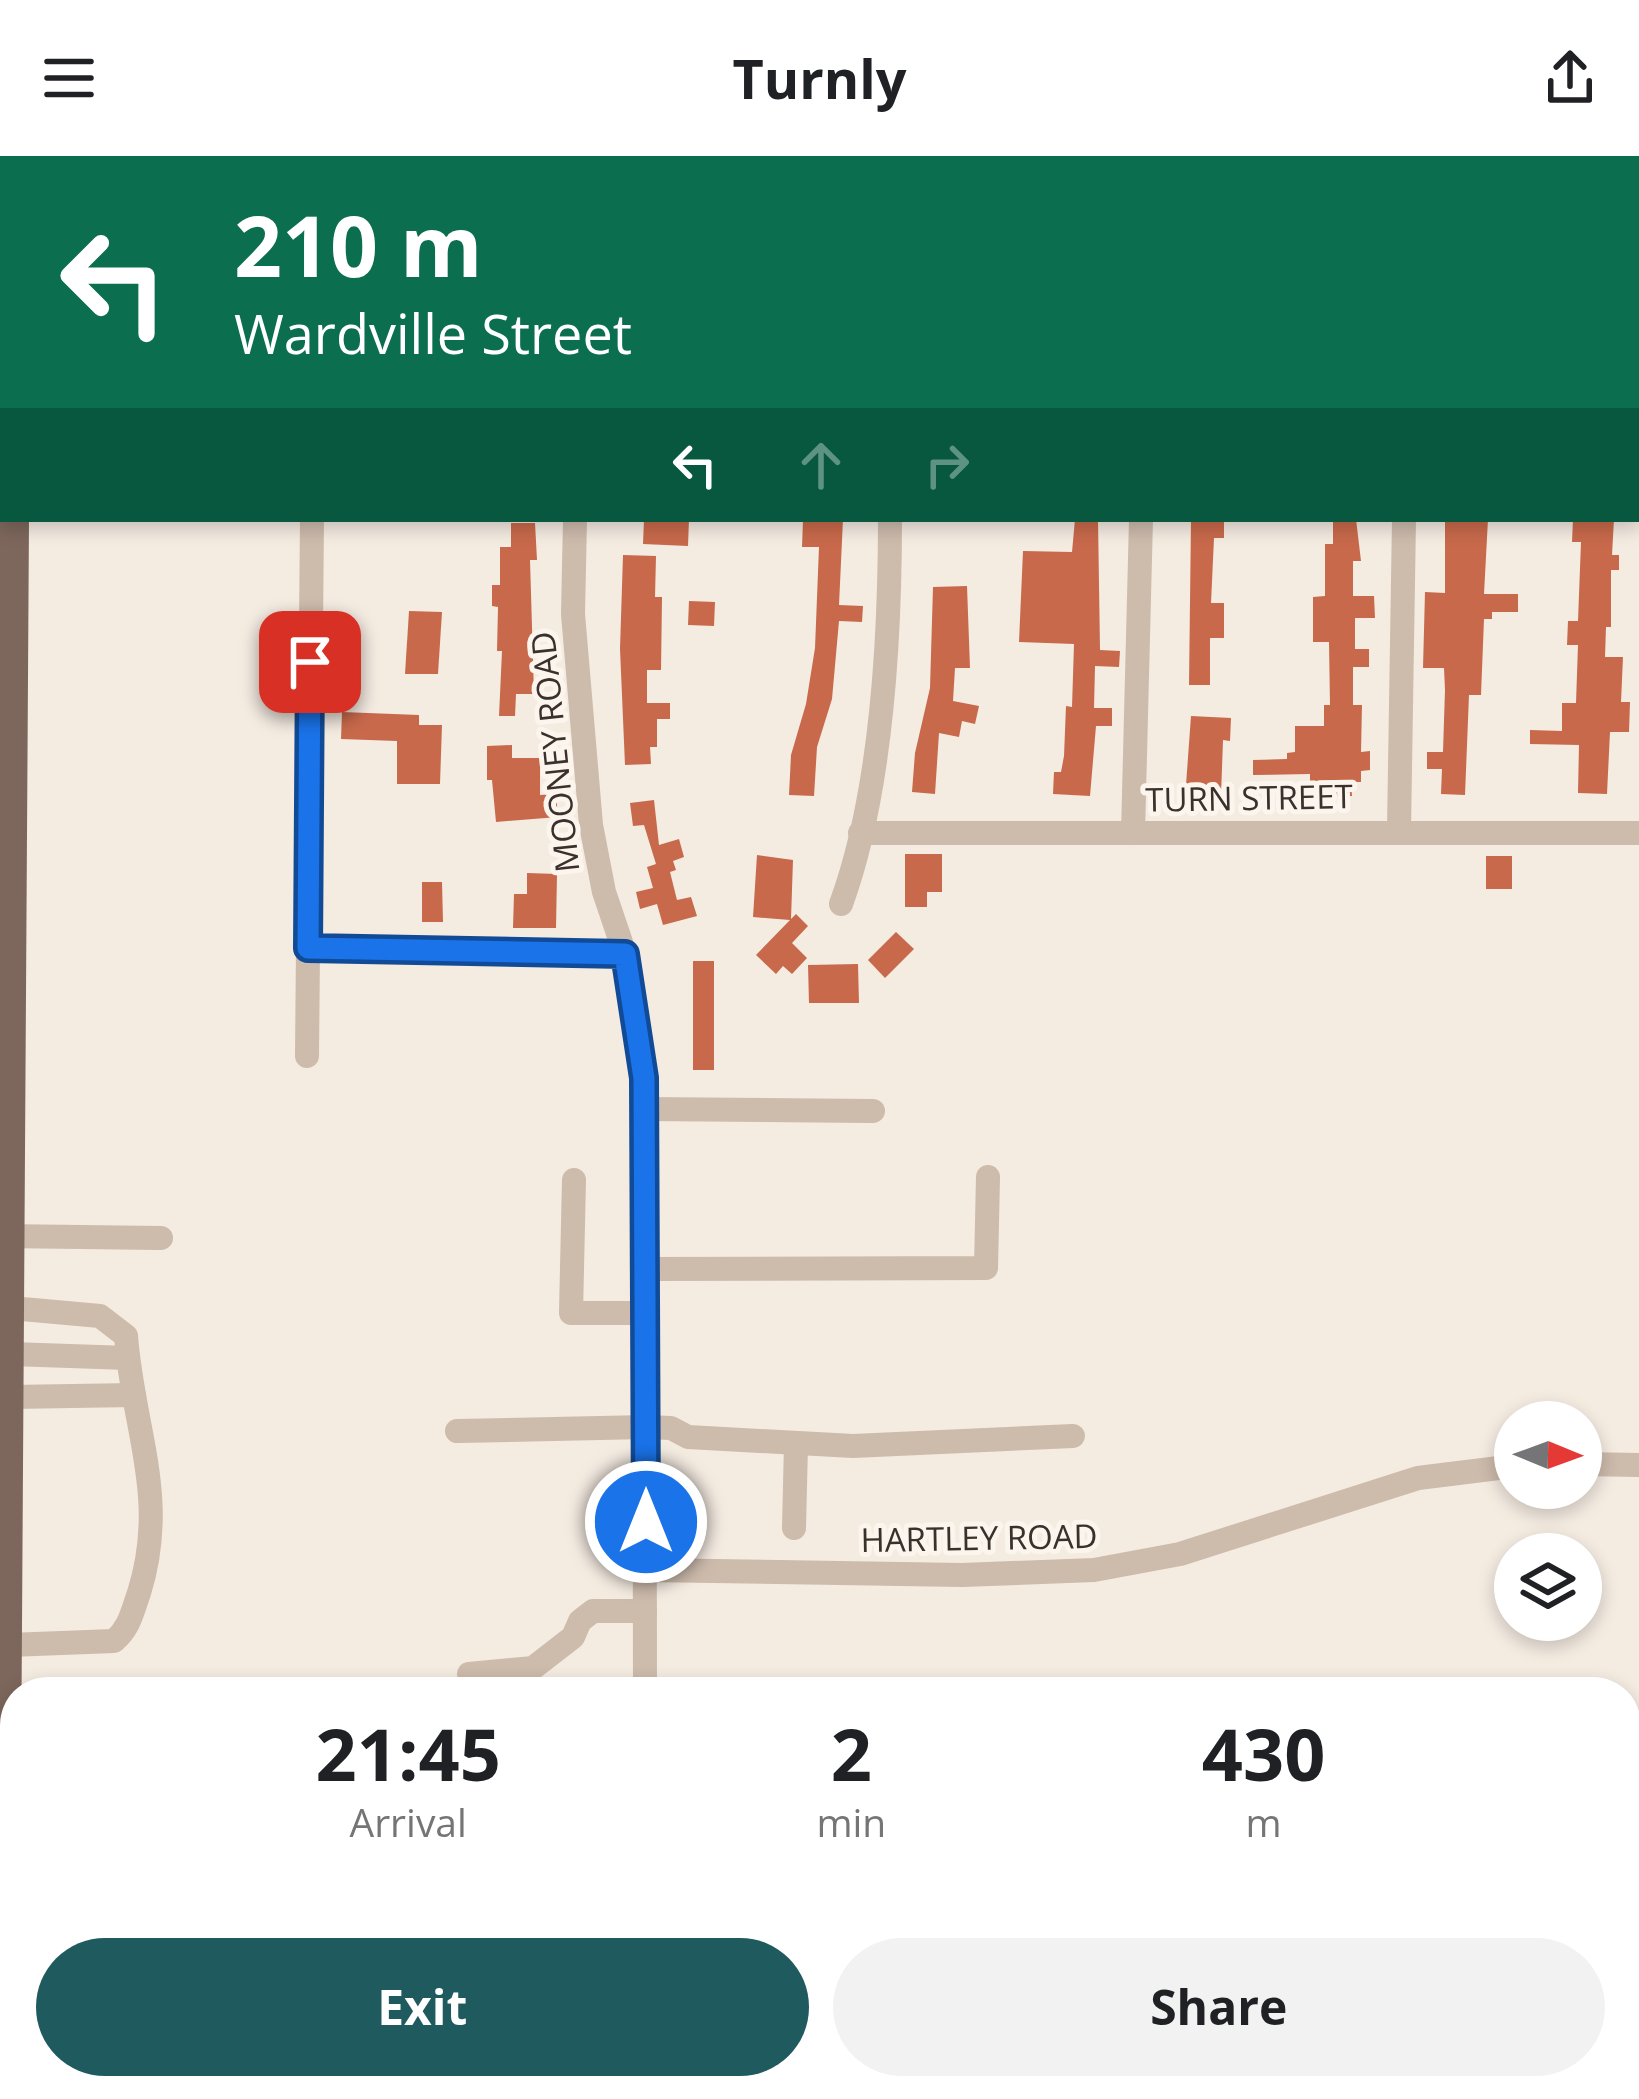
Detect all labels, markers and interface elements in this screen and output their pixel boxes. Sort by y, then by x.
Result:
text: Turnly [733,41,906,115]
icon: menu [36,45,102,111]
icon: share [1537,45,1603,111]
text: 210 m [234,187,482,302]
icon: left [36,204,192,360]
text: Wardville Street [234,296,632,370]
icon: left [662,432,728,498]
icon: ahead [788,432,854,498]
icon: right [914,432,980,498]
pin [259,611,361,713]
icon: arrive [277,629,343,695]
street label: MOONEY ROAD [519,629,590,875]
street label: TURN STREET [1145,773,1353,822]
north arrow [1494,1401,1602,1509]
map controls [1494,1401,1602,1641]
position arrow [583,1459,709,1585]
street label: HARTLEY ROAD [860,1513,1098,1562]
button: layers [1494,1533,1602,1641]
text: 21:45 [316,1704,501,1802]
text: 2 [831,1704,872,1802]
text: 430 [1202,1704,1325,1802]
text: Arrival [350,1795,467,1848]
text: min [816,1795,886,1848]
text: m [1246,1795,1282,1848]
button: Exit [36,1938,809,2076]
button: Share [833,1938,1605,2076]

